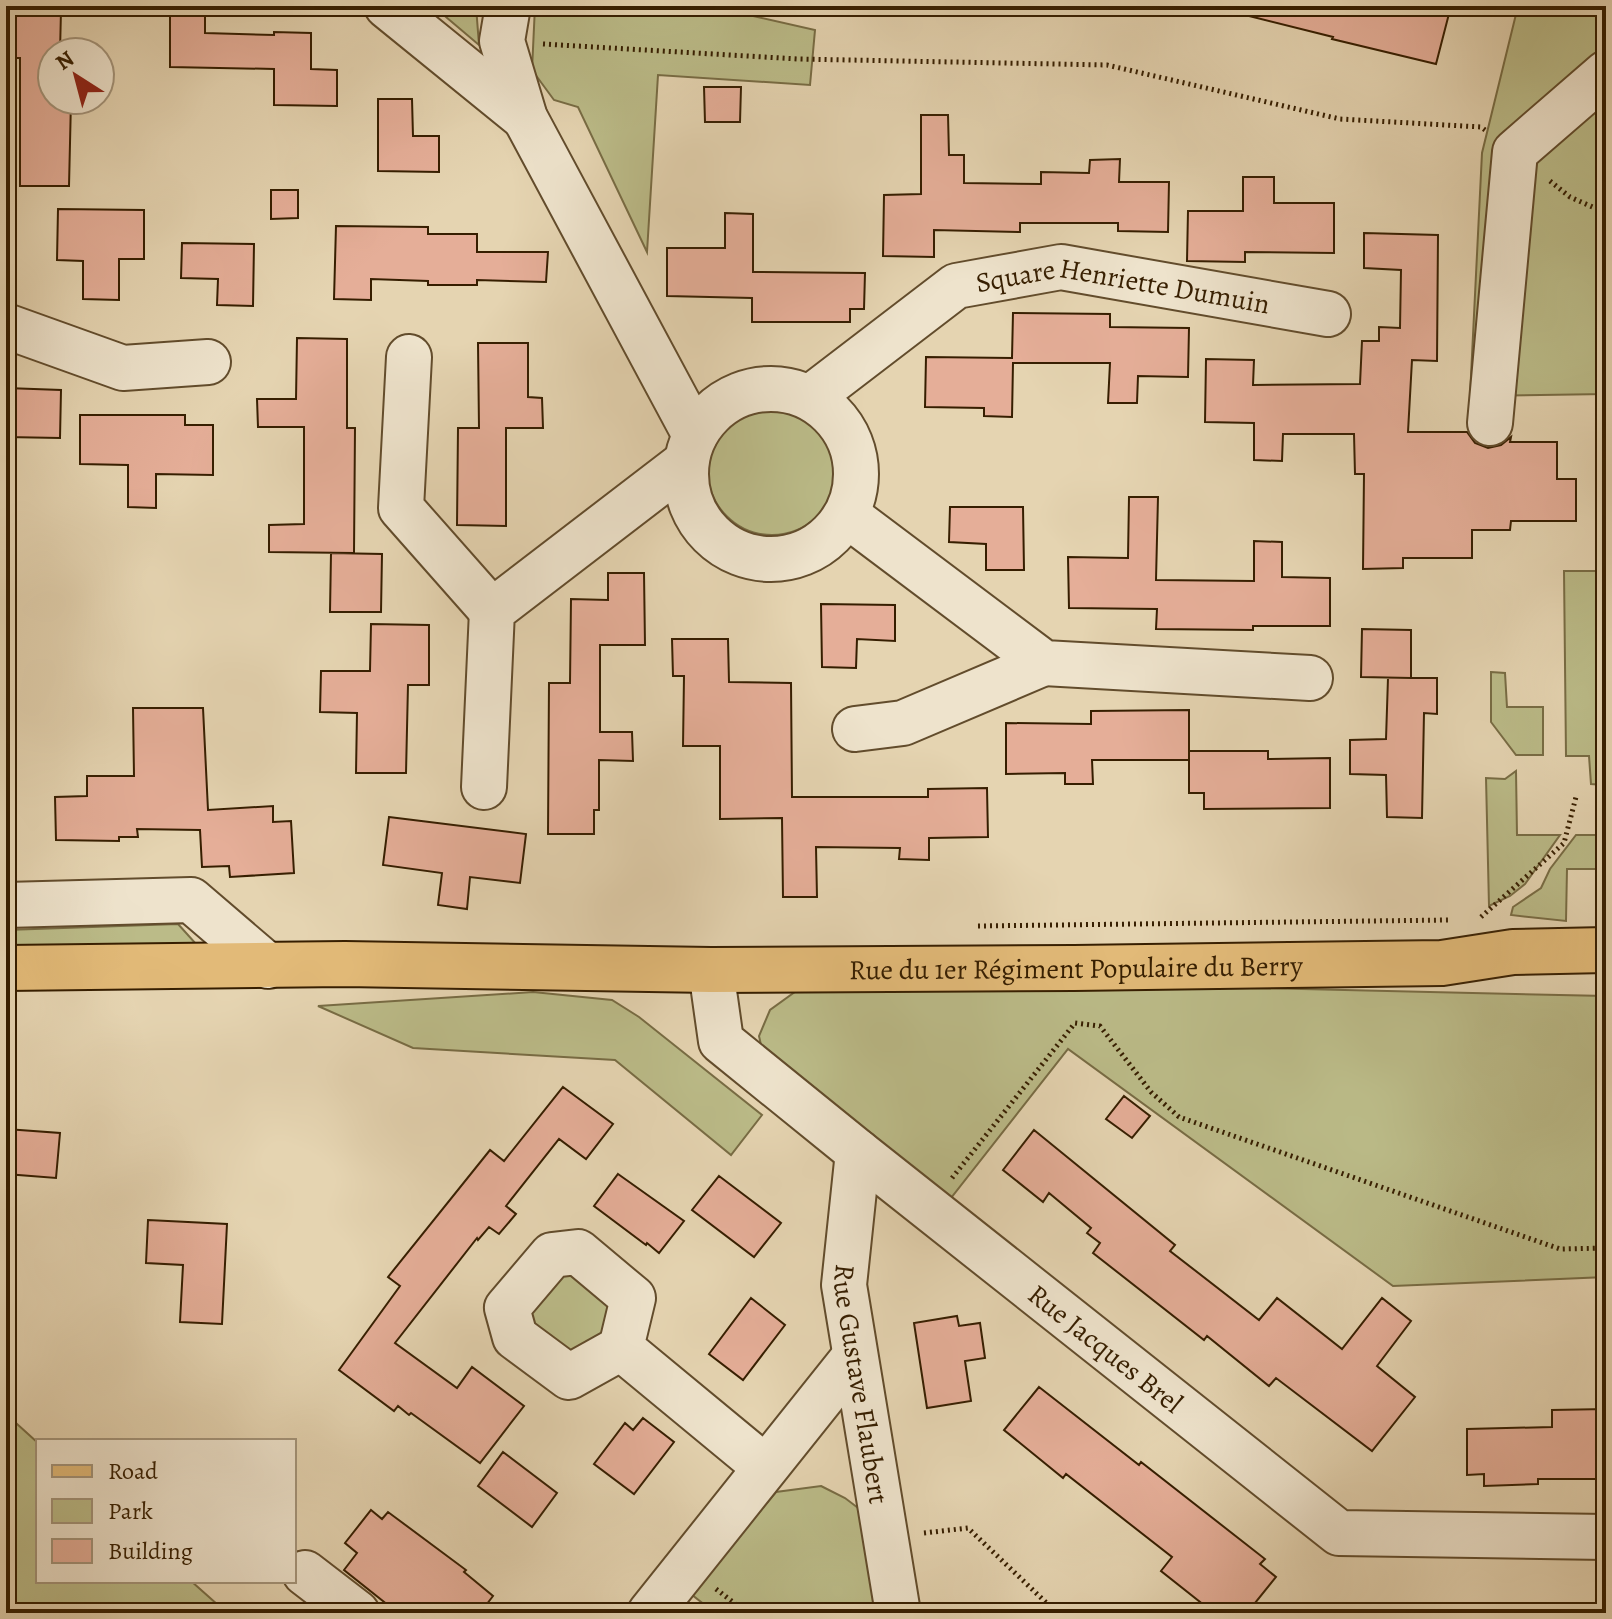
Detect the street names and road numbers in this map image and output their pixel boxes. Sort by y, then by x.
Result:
street label: Square Henriette Dumuin [973,249,1273,323]
street label: Rue du 1er Régiment Populaire du Berry [849,947,1304,989]
street label: Rue Gustave Flaubert [824,1262,898,1507]
street label: Rue Jacques Brel [1020,1276,1191,1422]

